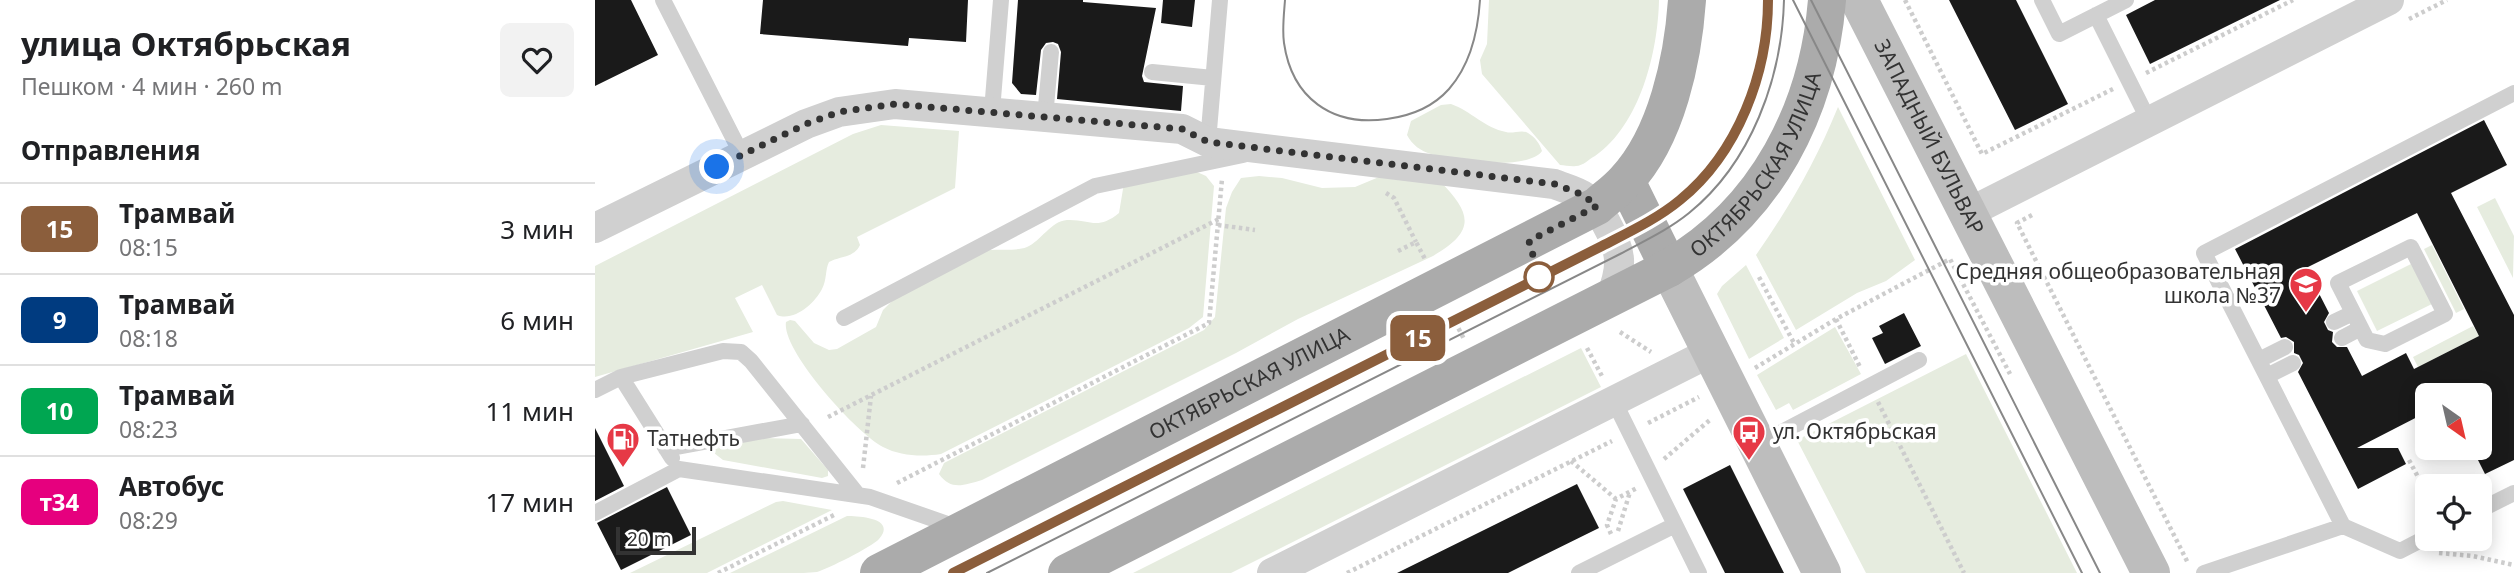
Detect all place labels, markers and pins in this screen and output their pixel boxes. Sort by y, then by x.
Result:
place label: Средняя общеобразовательная школа №37 [1956,257,2281,309]
unlabelled marker [1524,262,1554,292]
school or university icon: Средняя общеобразовательная школа №37 [2287,265,2325,314]
bus stop icon: ул. Октябрьская [1730,413,1768,462]
place label: ул. Октябрьская [1773,417,1937,445]
fuel station icon: Татнефть [604,420,642,469]
place label: Татнефть [647,424,740,452]

